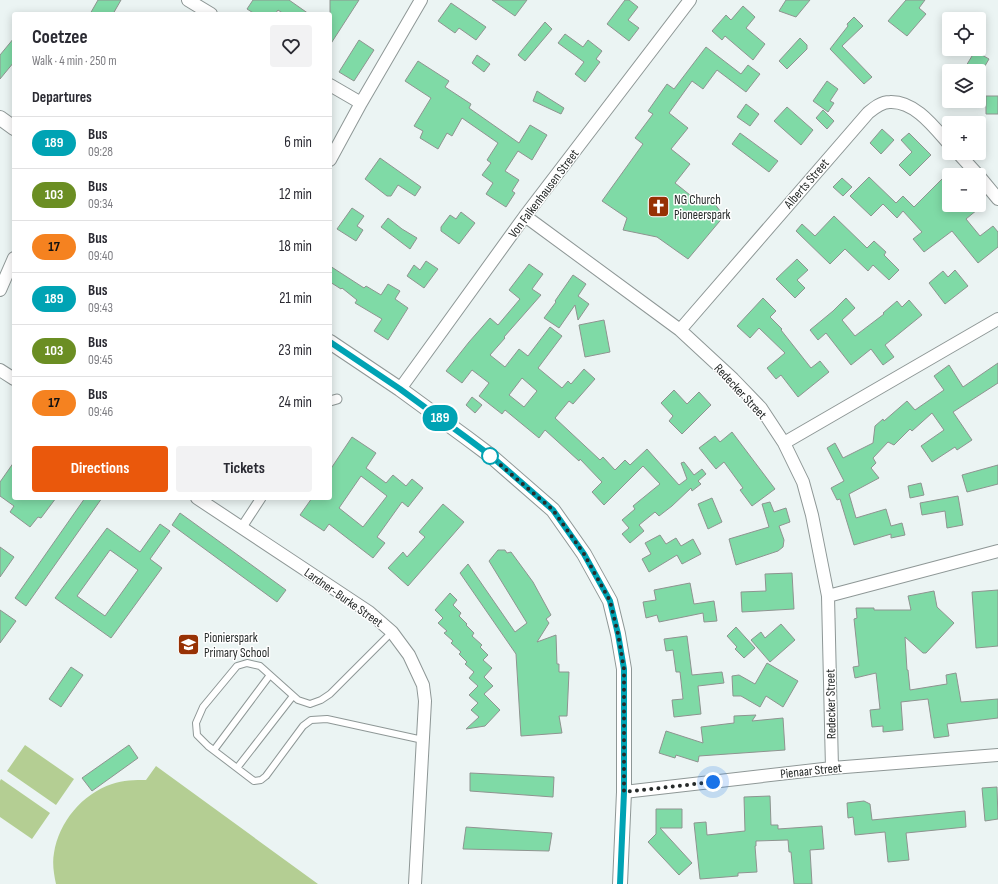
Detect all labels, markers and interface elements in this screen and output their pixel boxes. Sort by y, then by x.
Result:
map controls [942,12,986,212]
button: locate [942,12,986,56]
button: heart [270,25,312,67]
text: Coetzee [32,26,88,49]
text: Walk · 4 min · 250 m [32,53,117,69]
button: layers [942,64,986,108]
text: Departures [32,88,92,107]
button: + [942,116,986,160]
text: Bus [88,125,107,144]
text: 6 min [284,133,312,152]
text: 189 [45,134,63,151]
text: 09:28 [88,144,113,160]
street label: Von Falkenhausen Street [505,146,582,241]
street label: Alberts Street [780,155,833,213]
button: − [942,168,986,212]
text: Bus [88,177,107,196]
text: 12 min [279,185,312,204]
text: 103 [45,186,63,203]
place label: NG Church Pioneerspark [674,192,731,223]
church icon: NG Church Pioneerspark [645,193,671,219]
text: 09:34 [88,196,113,212]
text: Bus [88,229,107,248]
text: 18 min [279,237,312,256]
text: 17 [48,238,60,255]
text: 09:40 [88,248,113,264]
text: Bus [88,281,107,300]
text: 21 min [279,289,312,308]
text: 189 [45,290,63,307]
text: 09:43 [88,300,113,316]
text: Bus [88,333,107,352]
text: 23 min [278,341,312,360]
text: 103 [45,342,63,359]
text: 09:45 [88,352,113,368]
street label: Redecker Street [710,361,770,423]
text: Bus [88,385,107,404]
text: 24 min [278,393,312,412]
text: 17 [48,394,60,411]
text: 09:46 [88,404,113,420]
line badge: 189 [417,405,463,431]
text: 189 [431,409,449,426]
button: Directions [32,446,168,492]
button: Tickets [176,446,312,492]
unlabelled marker [481,447,499,465]
street label: Lardner-Burke Street [301,565,386,631]
place label: Pionierspark Primary School [204,630,269,661]
school or university icon: Pionierspark Primary School [176,631,202,657]
street label: Redecker Street [822,669,840,739]
street label: Pienaar Street [779,760,843,782]
your location [703,772,723,792]

